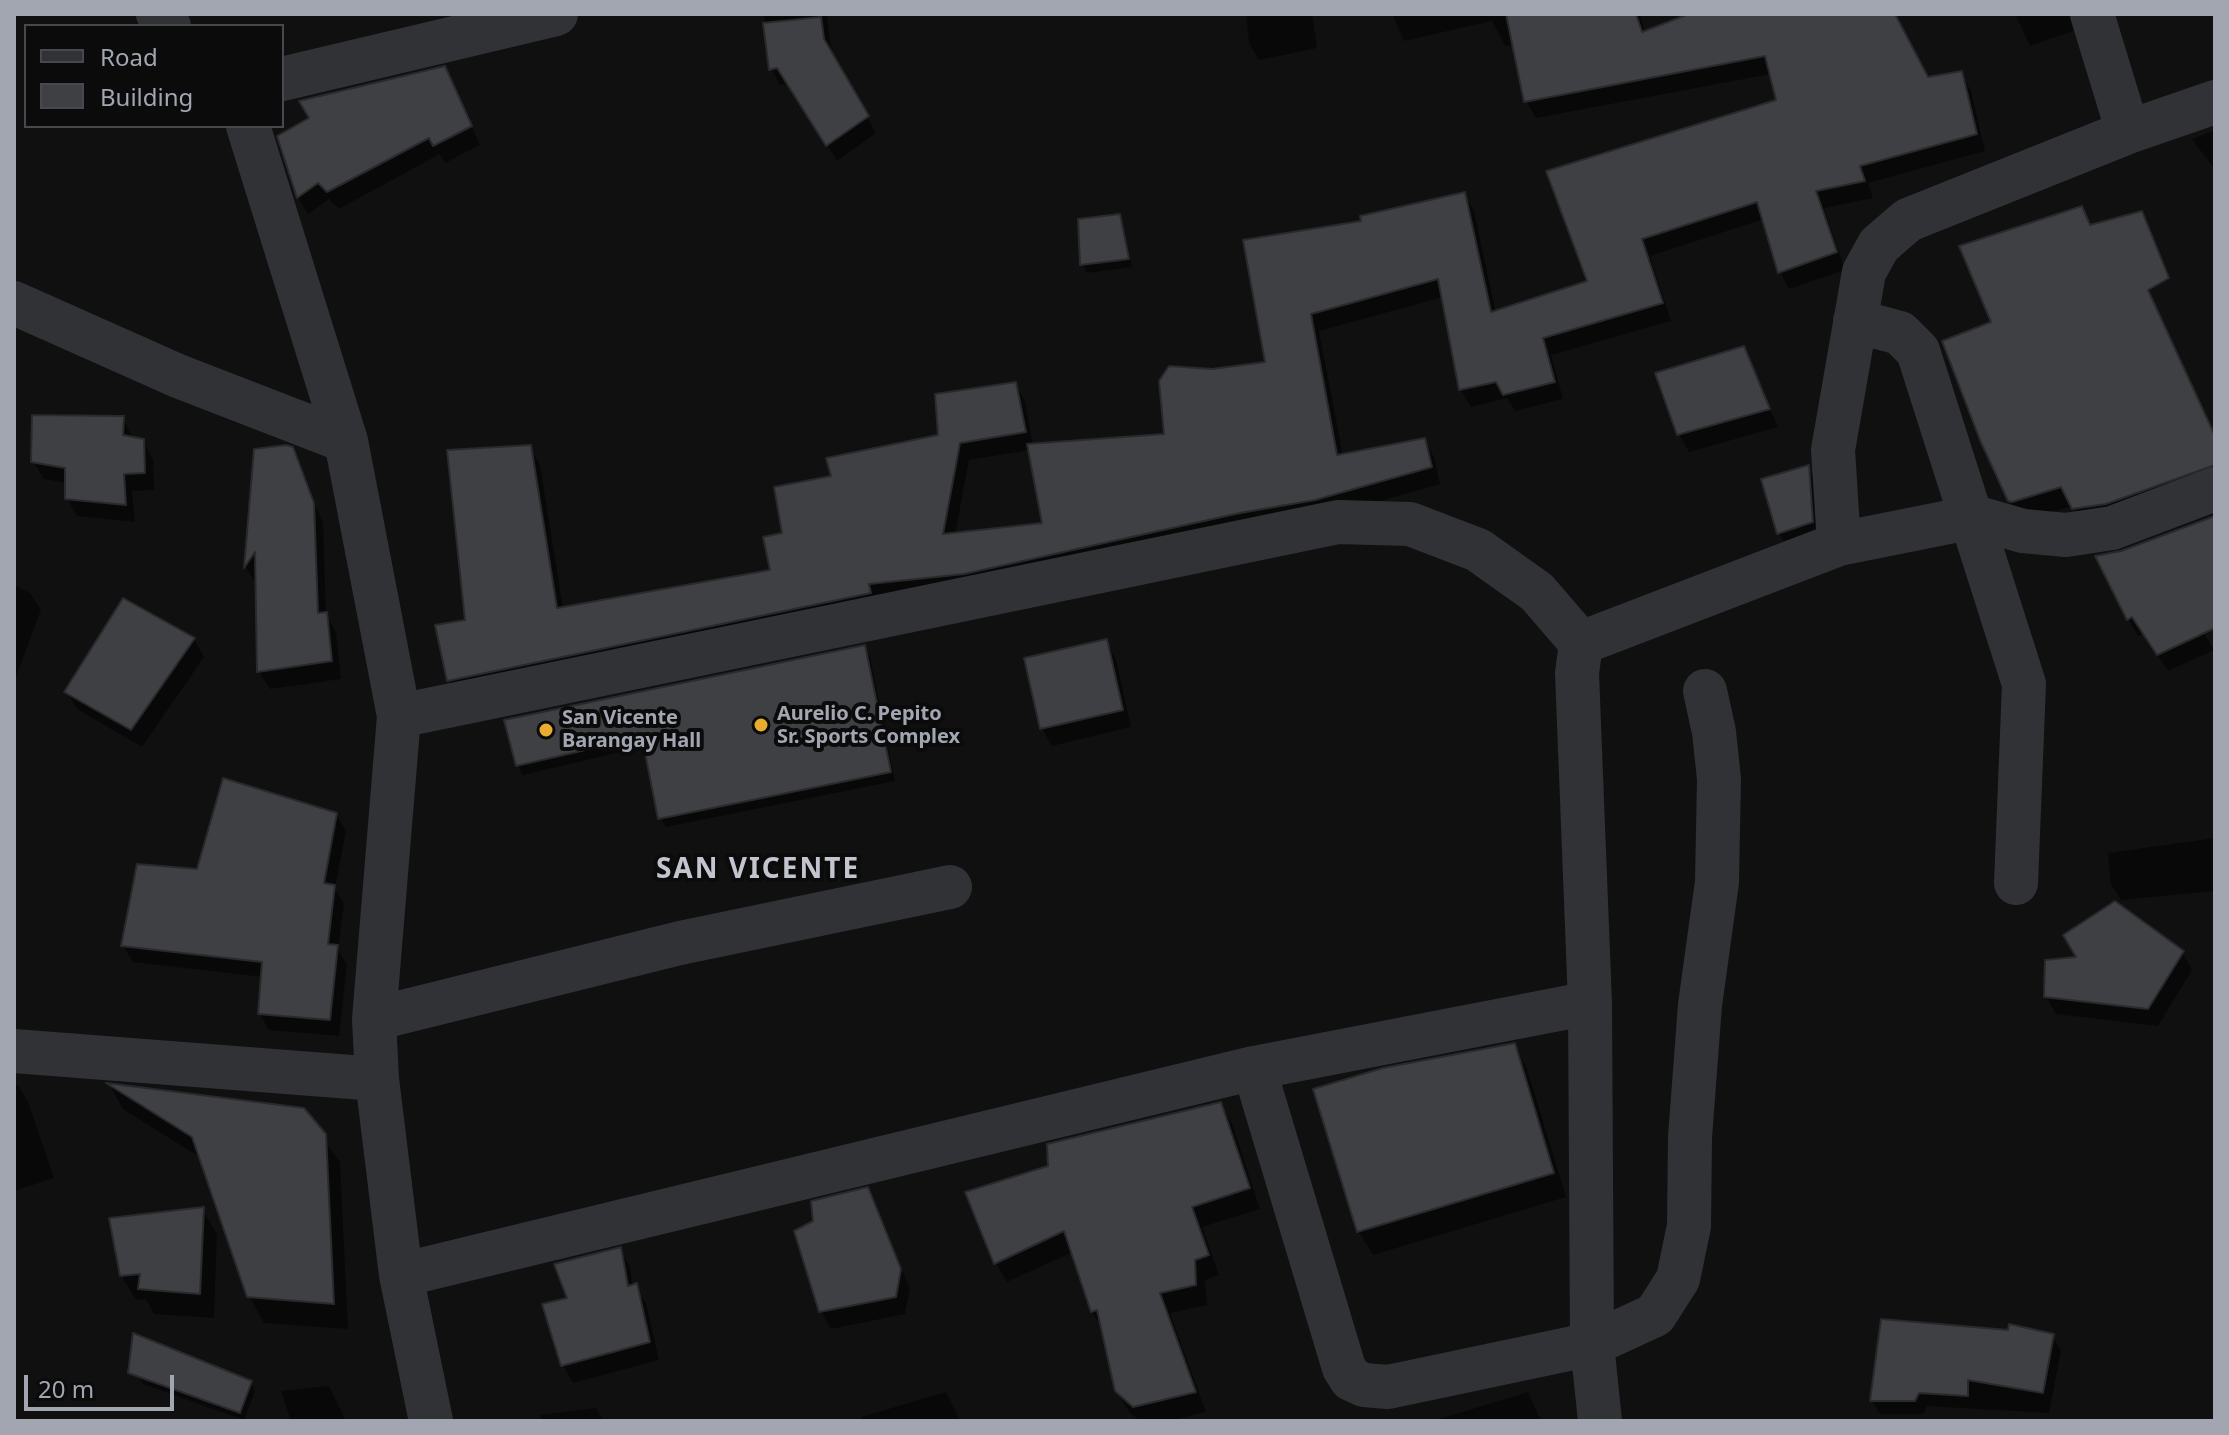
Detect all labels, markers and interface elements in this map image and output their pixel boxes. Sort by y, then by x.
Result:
legend [24,24,284,128]
text: Road [100,40,158,73]
text: Building [100,80,193,113]
place label: Aurelio C. Pepito Sr. Sports Complex [777,702,960,749]
place label: San Vicente Barangay Hall [562,706,701,753]
marker: Aurelio C. Pepito Sr. Sports Complex [752,716,770,734]
marker: San Vicente Barangay Hall [537,721,555,739]
district label: SAN VICENTE [656,853,860,887]
scale bar [28,1359,178,1409]
text: 20 m [38,1372,94,1405]

